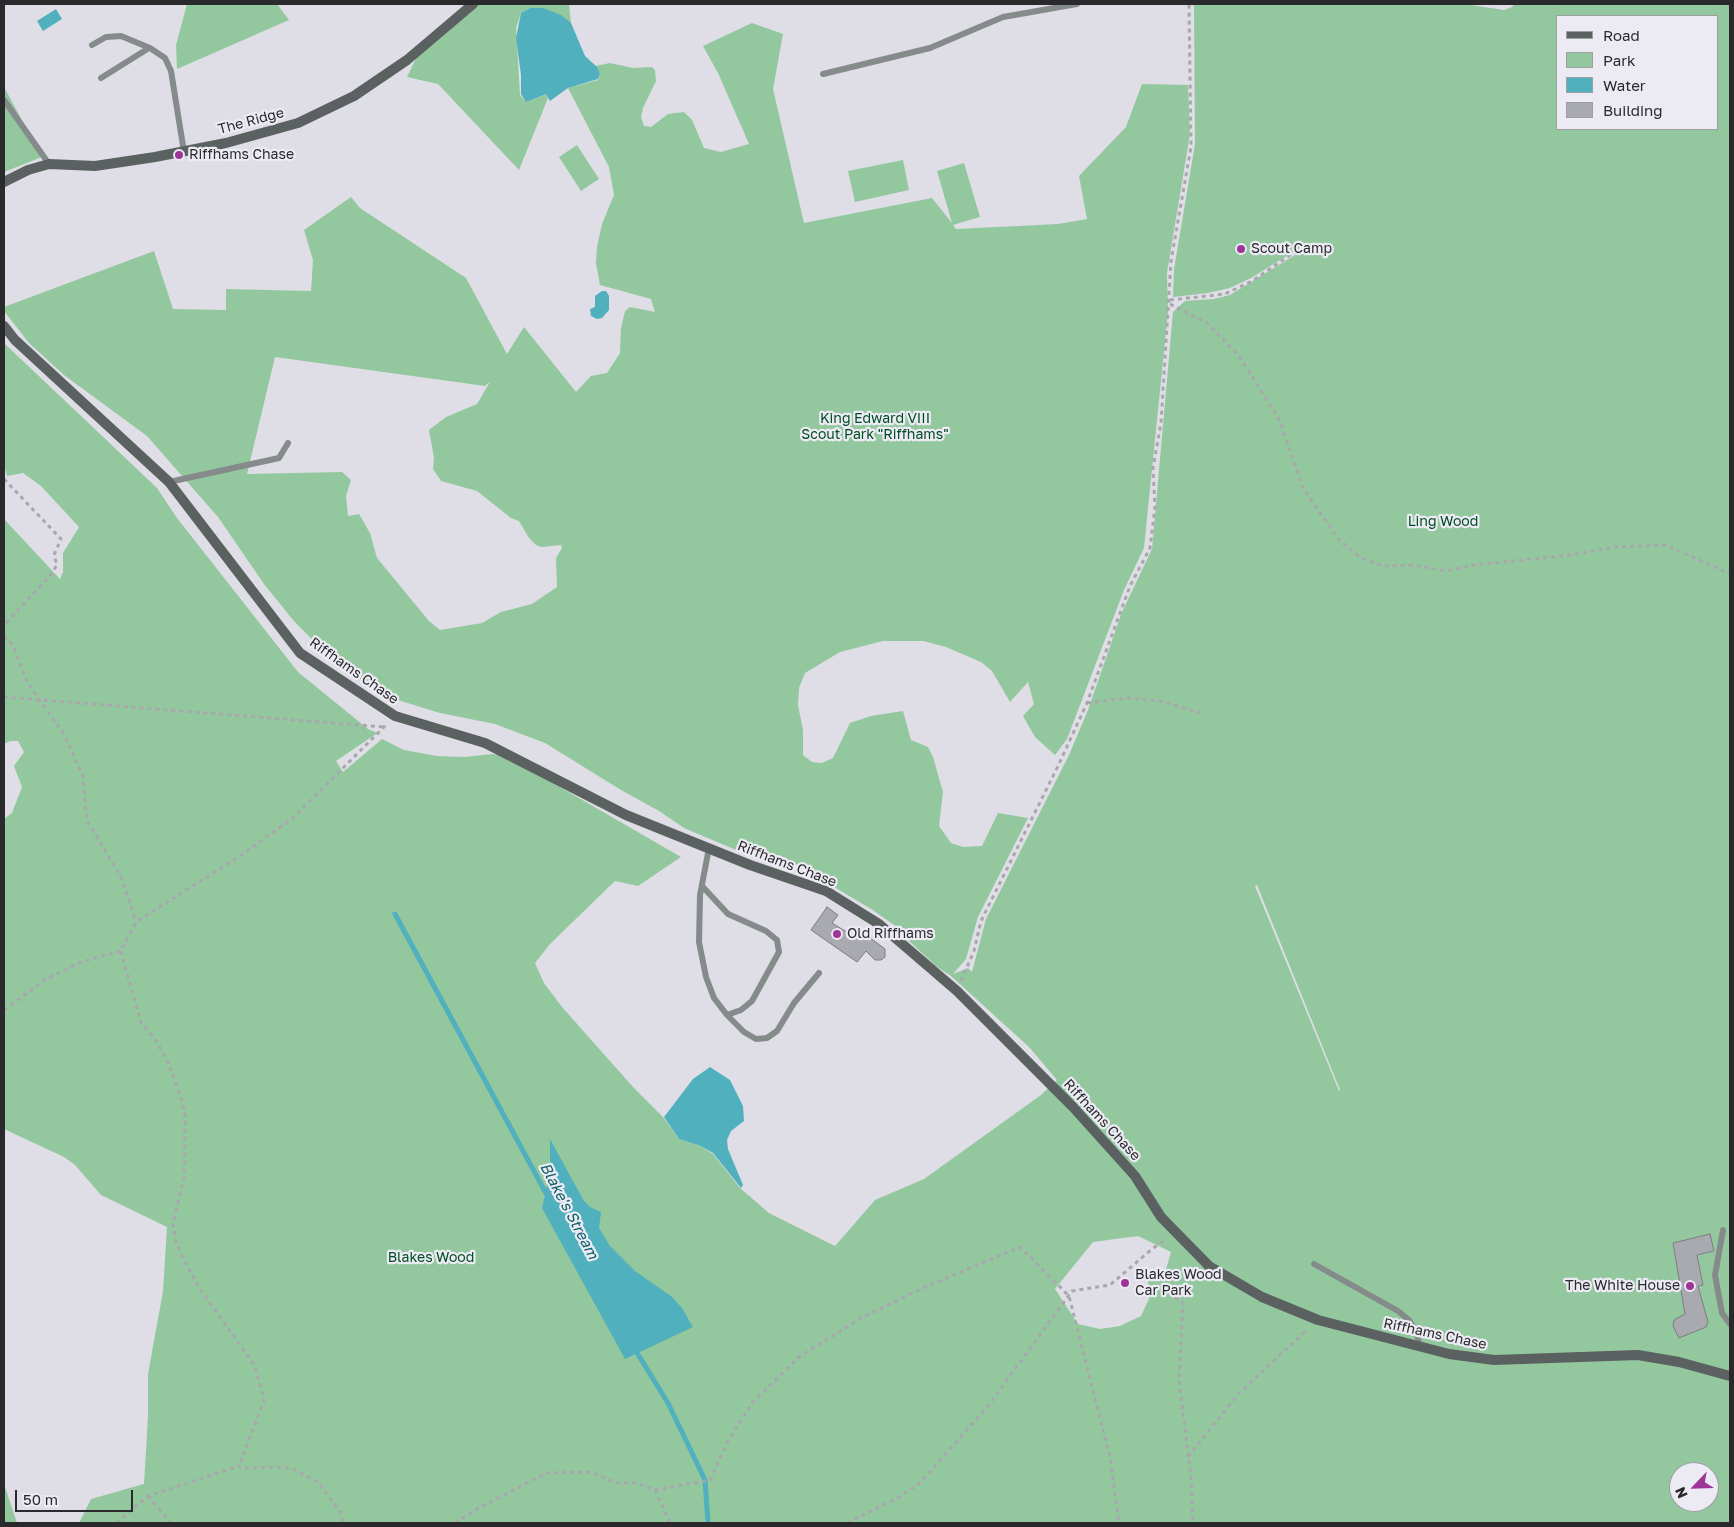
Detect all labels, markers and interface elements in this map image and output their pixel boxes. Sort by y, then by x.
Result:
legend [1556,15,1719,130]
text: Road [1603,26,1640,44]
text: Park [1603,51,1635,69]
text: Water [1603,76,1646,94]
text: Building [1603,101,1663,119]
street label: The Ridge [216,104,286,138]
place label: Riffhams Chase [189,147,294,163]
marker: Riffhams Chase [173,149,185,161]
place label: Scout Camp [1251,241,1332,257]
marker: Scout Camp [1235,243,1247,255]
park label: King Edward VIII Scout Park "Riffhams" [801,411,949,444]
park label: Ling Wood [1408,514,1478,530]
street label: Riffhams Chase [306,634,402,708]
street label: Riffhams Chase [735,837,839,891]
place label: Old Riffhams [847,926,934,942]
marker: Old Riffhams [831,928,843,940]
street label: Riffhams Chase [1060,1076,1144,1164]
water label: Blake's Stream [536,1160,602,1262]
park label: Blakes Wood [388,1250,474,1266]
place label: Blakes Wood Car Park [1135,1267,1222,1300]
marker: Blakes Wood Car Park [1119,1277,1131,1289]
place label: The White House [1565,1278,1680,1294]
marker: The White House [1684,1280,1696,1292]
street label: Riffhams Chase [1382,1315,1488,1353]
north arrow [1669,1462,1719,1512]
scale bar [18,1480,135,1512]
text: N [1671,1485,1691,1501]
text: 50 m [23,1490,58,1508]

